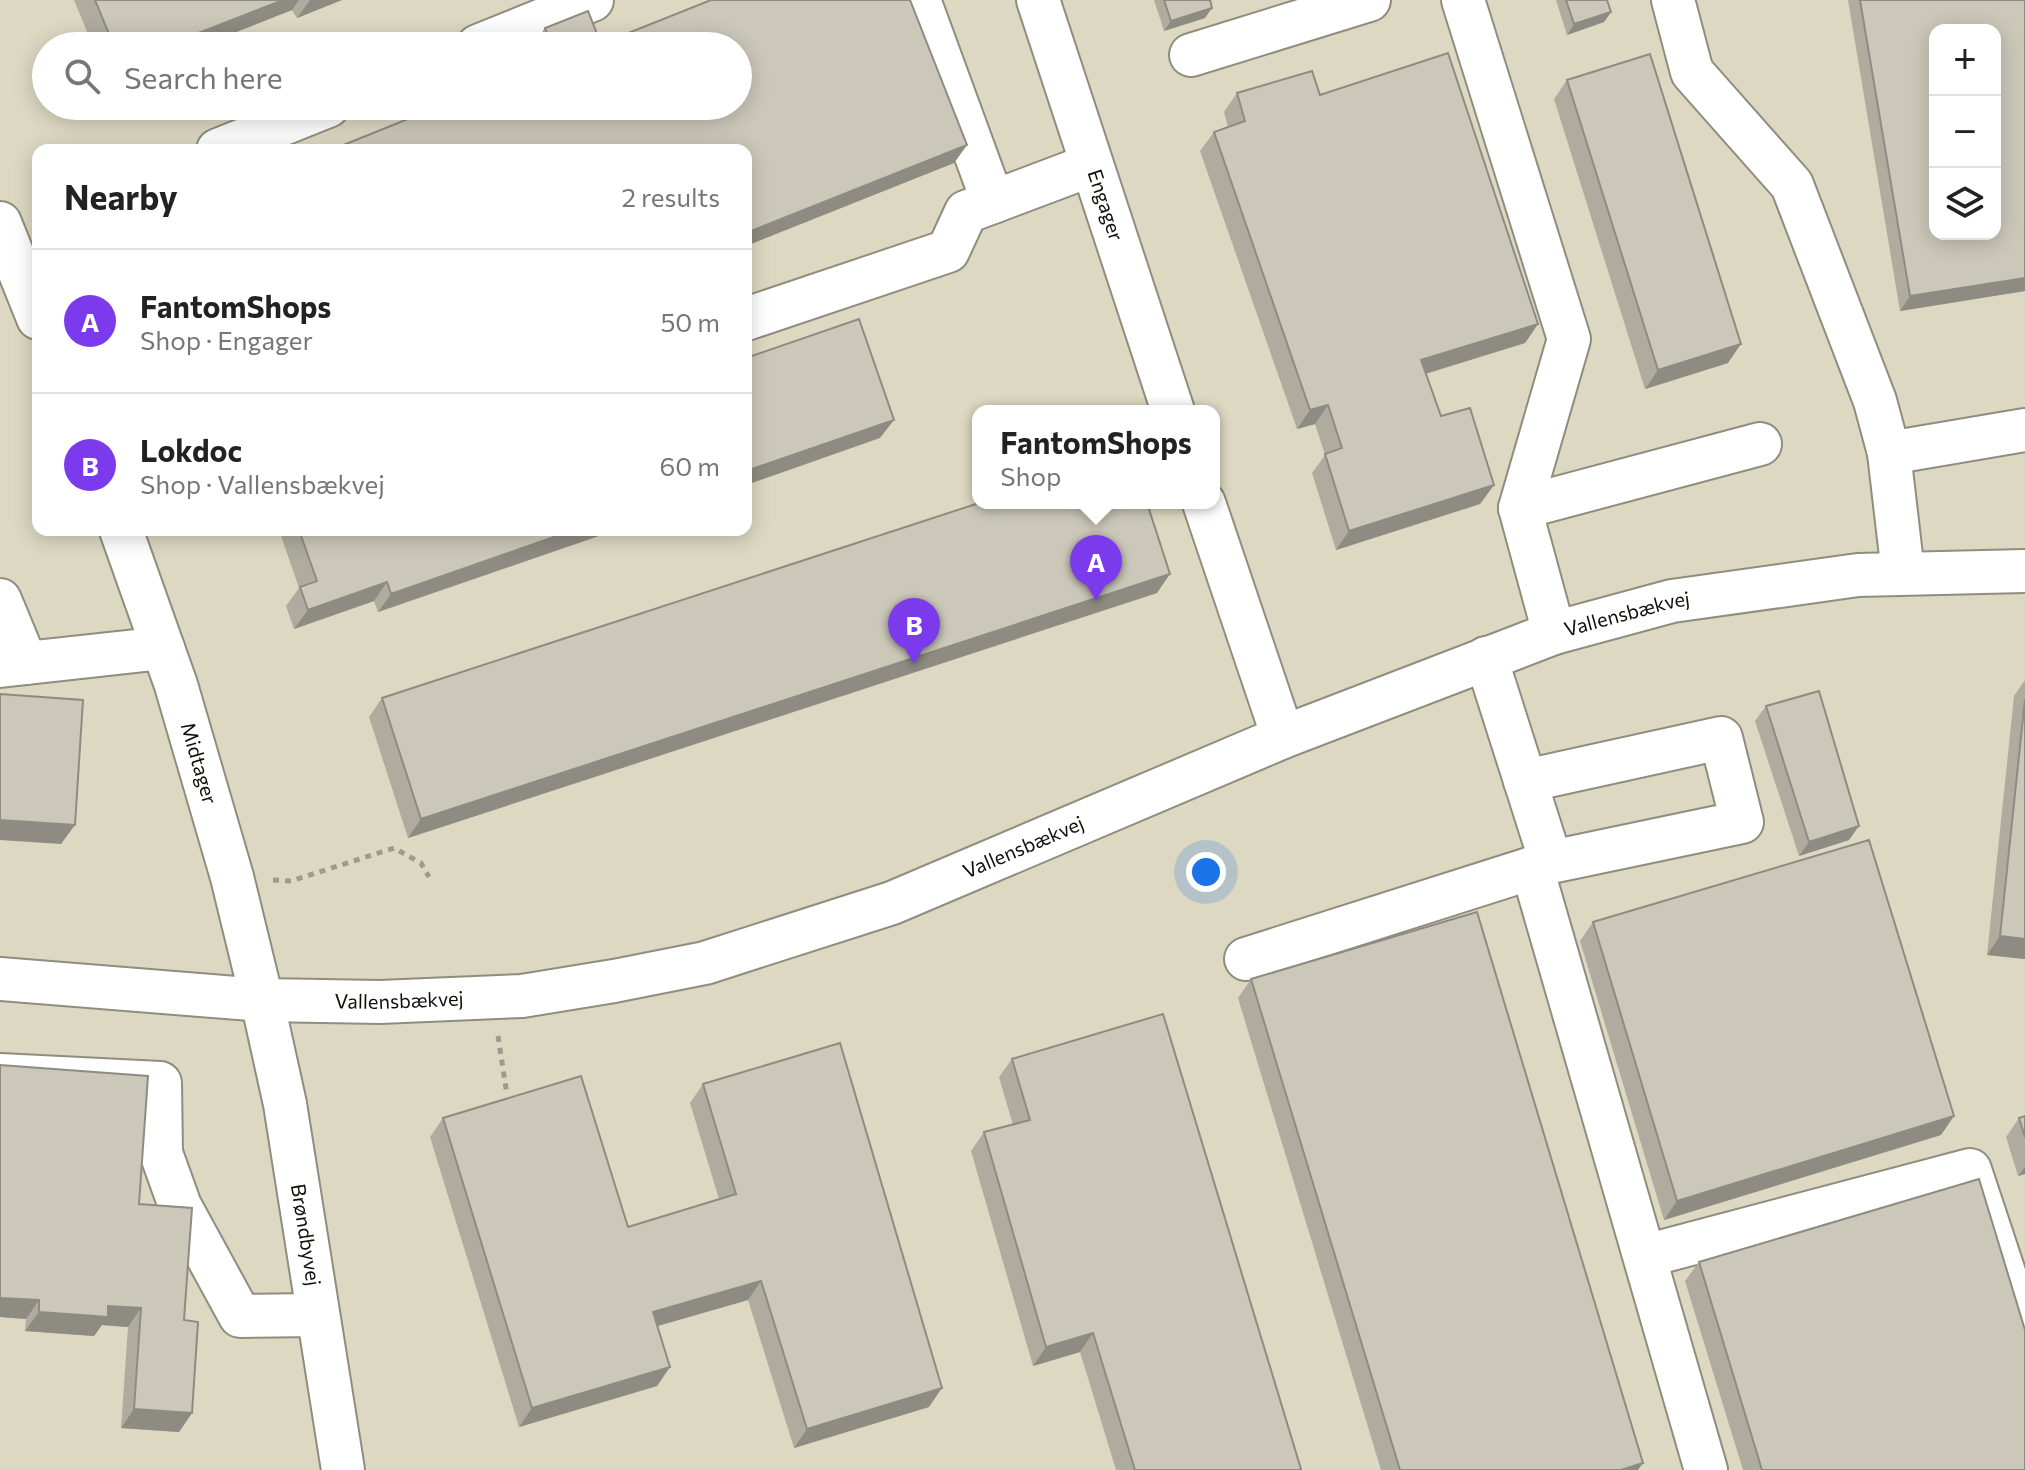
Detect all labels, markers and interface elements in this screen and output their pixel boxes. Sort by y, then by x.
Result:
map controls [1929,24,2001,240]
button: + [1929,24,2001,96]
search box [32,32,752,120]
icon: search [60,54,104,98]
text: Search here [124,58,283,95]
button: − [1929,96,2001,168]
street label: Engager [1083,166,1129,244]
button: layers [1929,168,2001,240]
text: Nearby [64,175,178,217]
text: 2 results [622,181,720,212]
text: FantomShops [140,287,331,324]
text: A [81,306,99,337]
text: 50 m [660,306,720,337]
text: Shop · Engager [140,324,313,355]
popup [972,405,1220,509]
text: FantomShops [1000,423,1192,460]
text: Lokdoc [140,431,242,468]
text: B [81,450,99,481]
text: 60 m [660,450,720,481]
text: Shop [1000,460,1061,491]
text: Shop · Vallensbækvej [140,468,385,499]
pin: A [1070,535,1122,601]
street label: Vallensbækvej [1561,586,1691,641]
pin: B [888,598,940,664]
street label: Midtager [177,719,223,807]
street label: Vallensbækvej [959,810,1087,883]
your location [1186,852,1226,892]
street label: Vallensbækvej [334,985,464,1013]
street label: Brøndbyvej [287,1182,327,1287]

